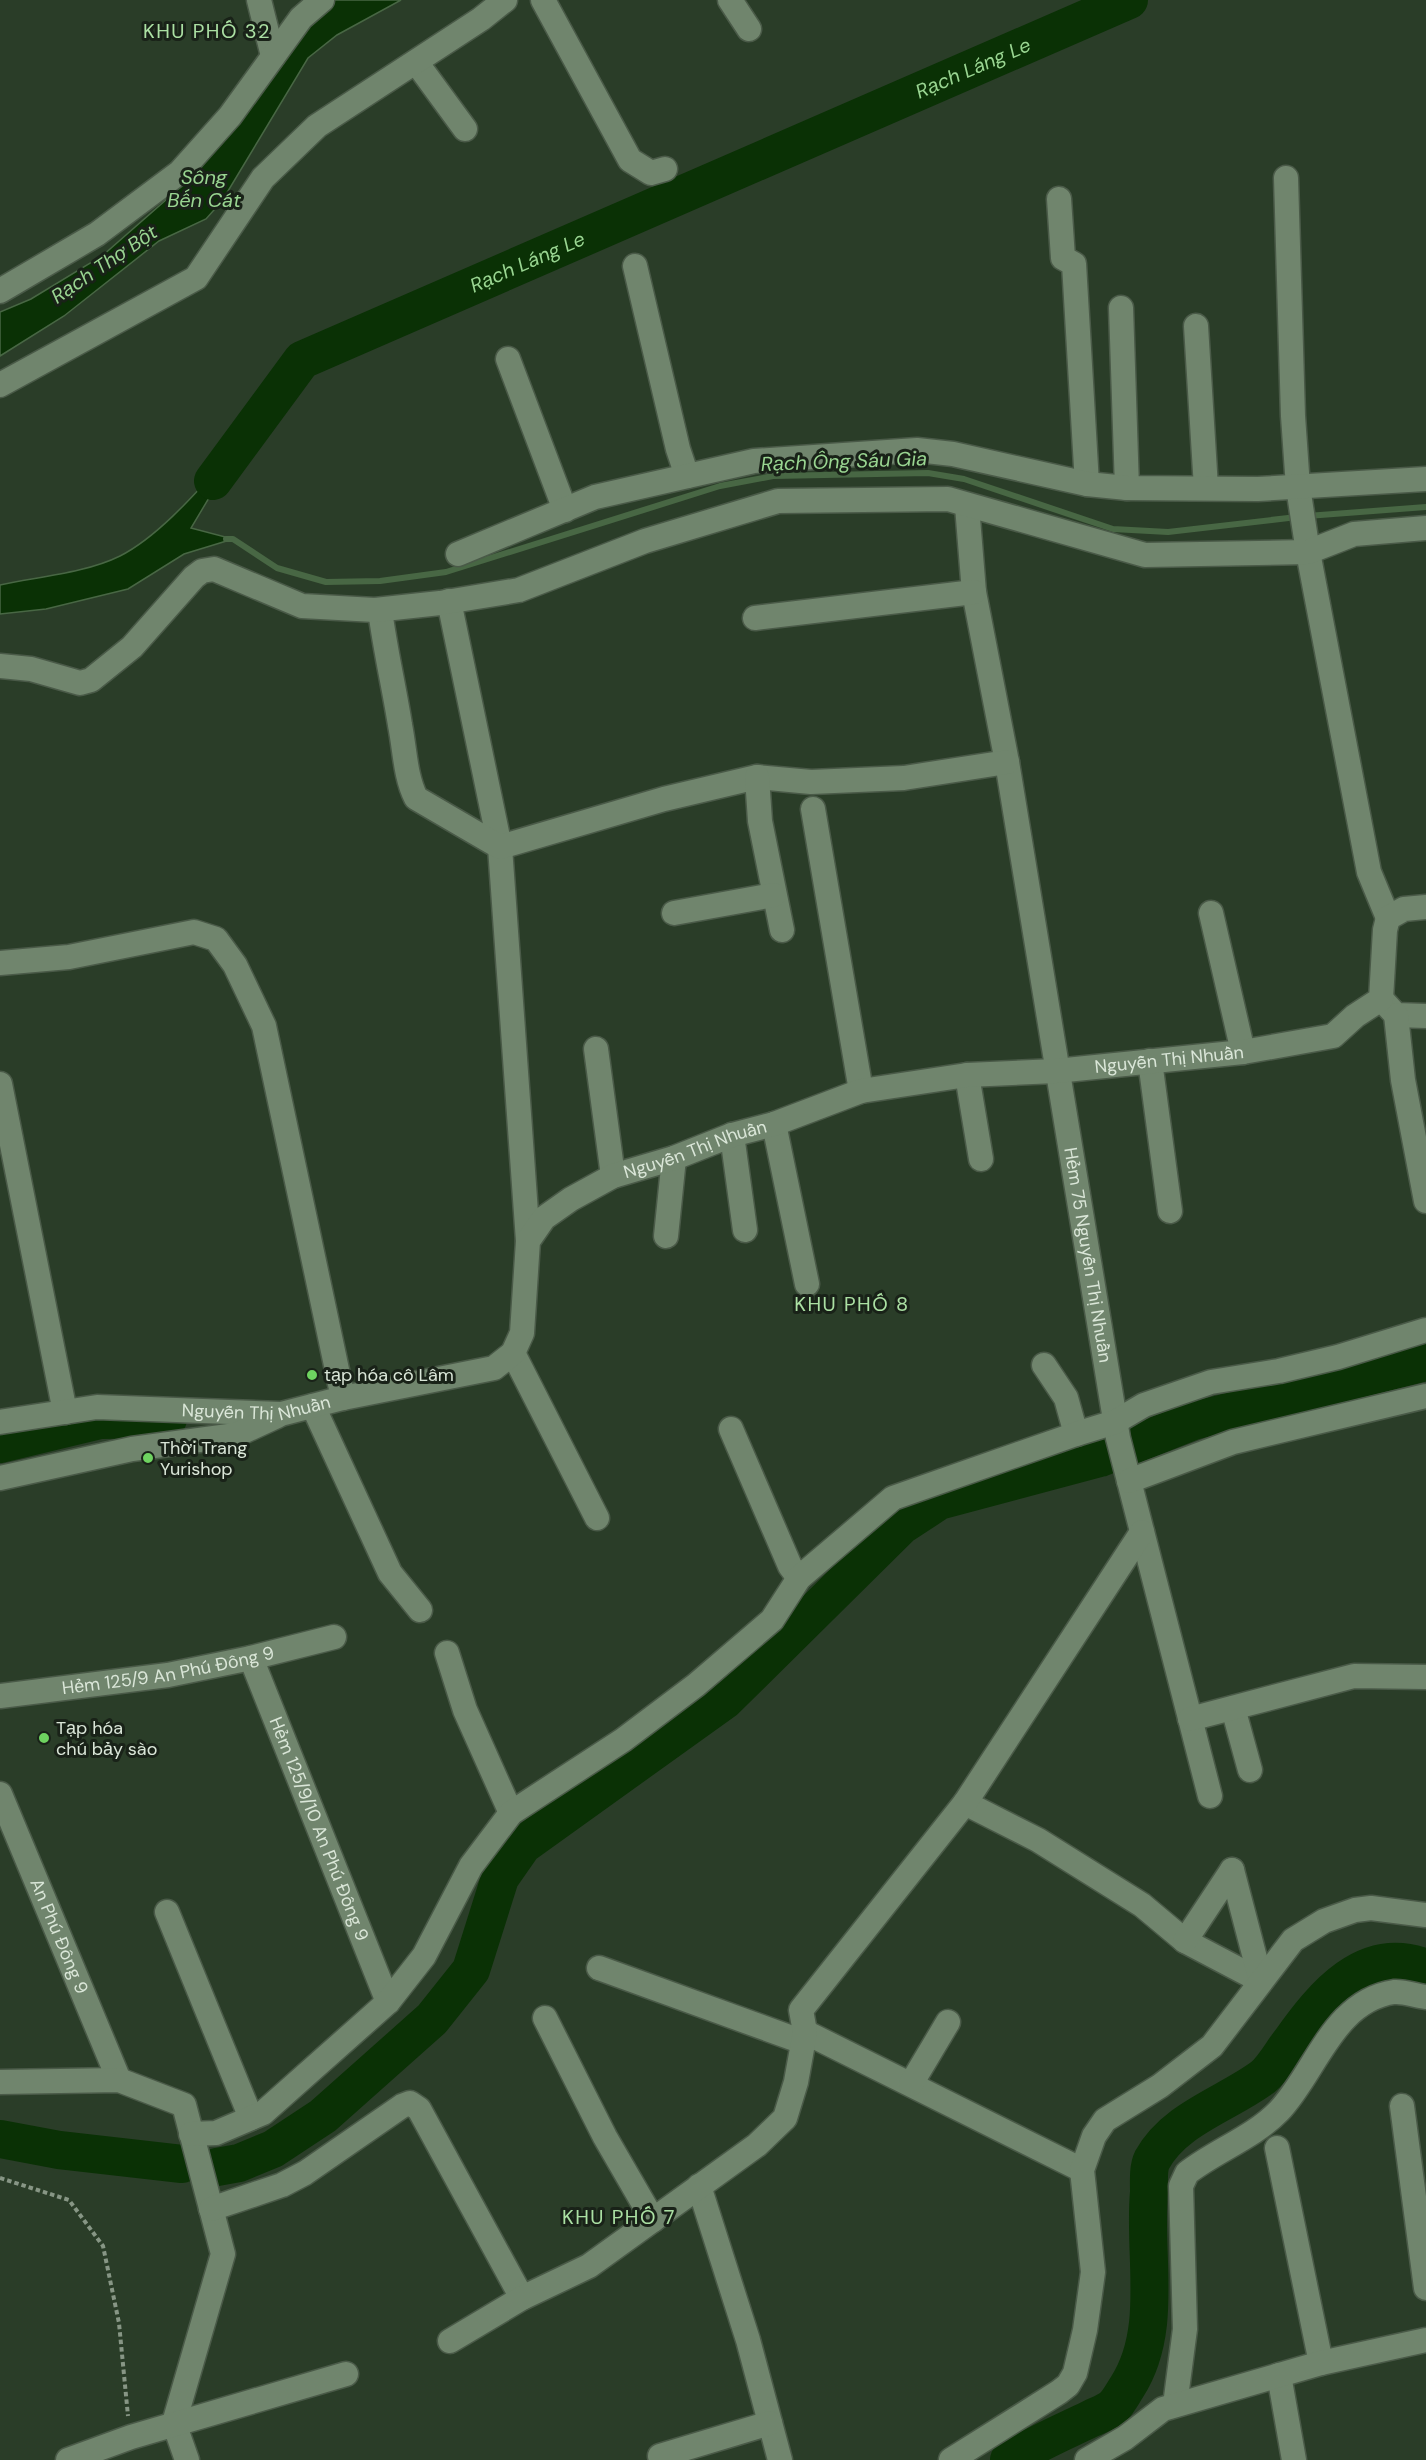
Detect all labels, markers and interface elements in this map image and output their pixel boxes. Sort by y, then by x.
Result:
district label: KHU PHỐ 32 [143,18,271,44]
water label: Rạch Láng Le [911,31,1035,104]
water label: Sông Bến Cát [167,164,241,213]
water label: Rạch Thợ Bột [46,219,162,309]
water label: Rạch Láng Le [466,225,589,298]
water label: Rạch Ông Sáu Gia [760,445,928,477]
street label: Nguyễn Thị Nhuần [1093,1040,1245,1079]
street label: Nguyễn Thị Nhuần [621,1114,769,1184]
street label: Hẻm 75 Nguyễn Thị Nhuần [1058,1145,1117,1364]
district label: KHU PHỐ 8 [794,1291,910,1317]
place label: tạp hóa cô Lâm [324,1363,454,1387]
marker: tạp hóa cô Lâm [305,1368,319,1382]
street label: Nguyễn Thị Nhuần [181,1390,333,1426]
place label: Thời Trang Yurishop [160,1436,247,1481]
marker: Thời Trang Yurishop [141,1451,155,1465]
street label: Hẻm 125/9 An Phú Đông 9 [61,1641,277,1700]
street label: Hẻm 125/9/10 An Phú Đông 9 [264,1713,374,1944]
place label: Tạp hóa chú bảy sào [56,1716,157,1761]
marker: Tạp hóa chú bảy sào [37,1731,51,1745]
street label: An Phú Đông 9 [24,1875,94,1998]
district label: KHU PHỐ 7 [562,2204,676,2230]

